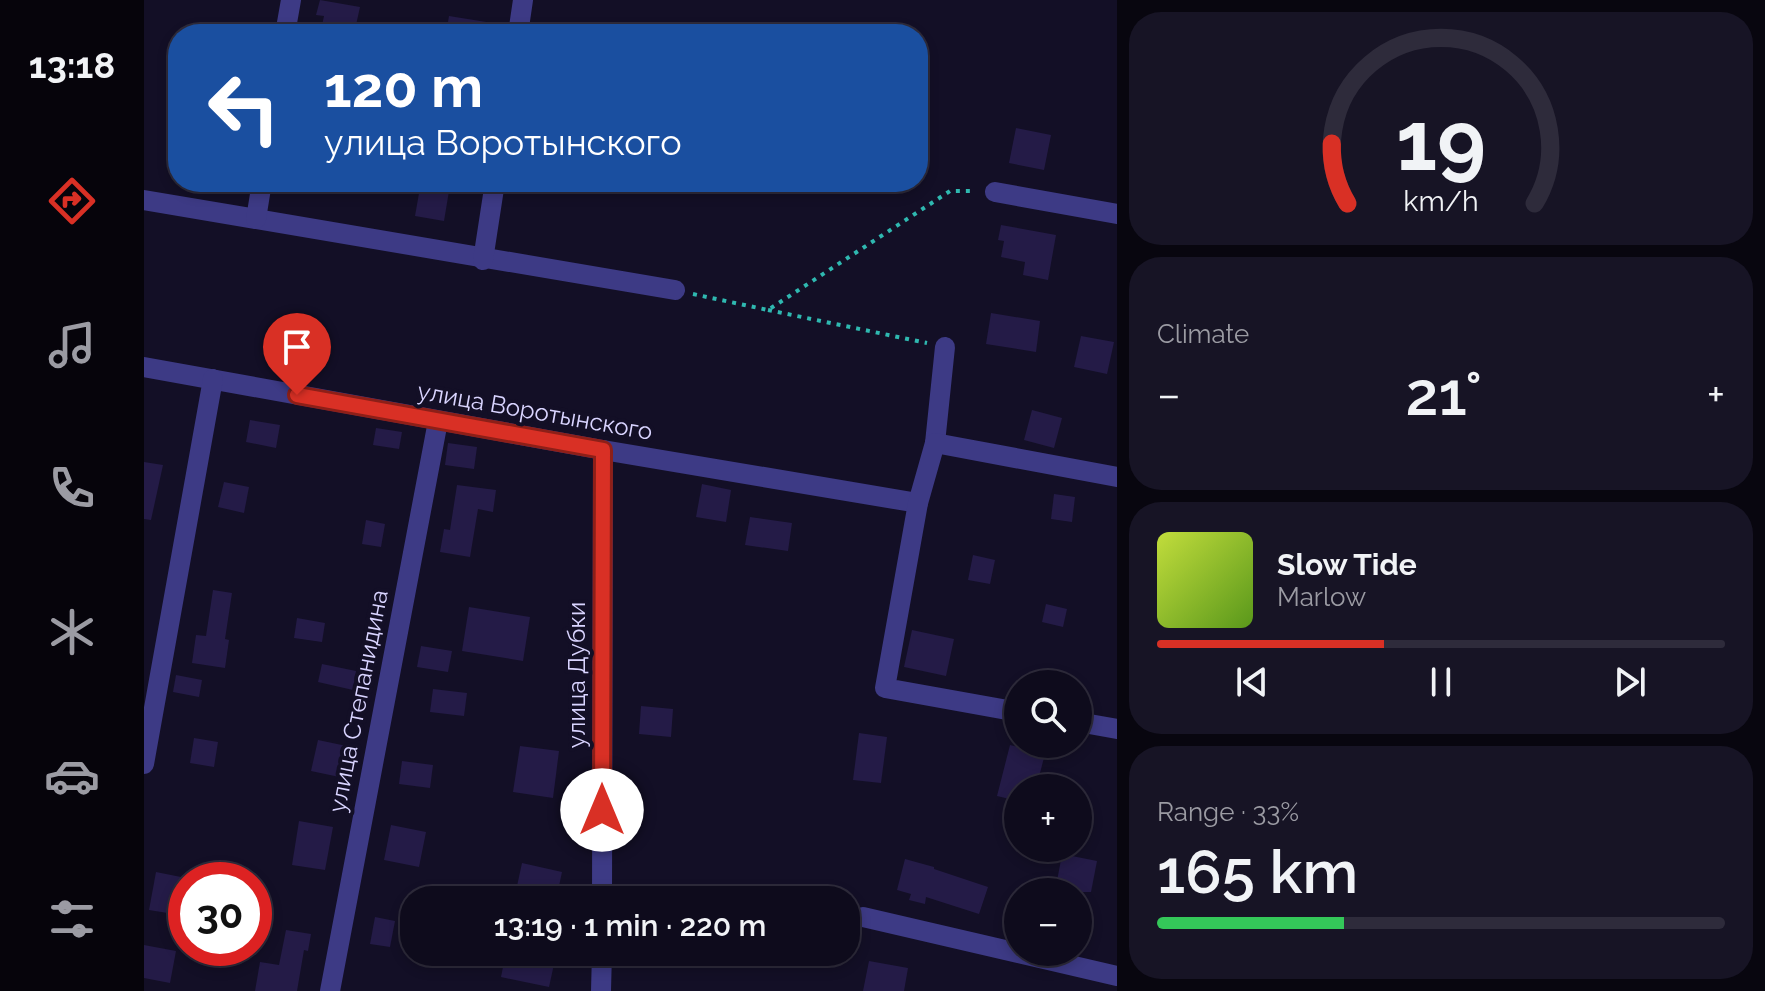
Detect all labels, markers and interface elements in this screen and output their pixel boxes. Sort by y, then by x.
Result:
text: 13:18 [29,44,115,86]
text: 120 m [324,54,483,120]
icon: left [192,56,296,160]
text: 19 [1396,92,1486,189]
text: улица Воротынского [324,121,682,163]
icon: directions [44,173,100,229]
text: km/h [1403,185,1479,219]
pin [263,313,331,395]
icon: music [44,317,100,373]
text: Climate [1157,319,1249,349]
icon: arrive [275,325,319,369]
text: 21° [1405,359,1482,429]
text: − [1157,369,1181,420]
text: + [1707,369,1725,420]
street label: улица Воротынского [415,376,655,446]
icon: phone [44,460,100,516]
text: Slow Tide [1277,547,1417,582]
text: Marlow [1277,582,1366,612]
street label: улица Степанидина [322,587,394,815]
street label: улица Дубки [562,602,591,748]
icon: climate [44,604,100,660]
icon: previous [1230,660,1274,704]
icon: pause [1419,660,1463,704]
icon: next [1608,660,1652,704]
map controls [1004,670,1092,966]
button: search [1004,670,1092,758]
icon: car [44,748,100,804]
position arrow [560,768,644,852]
button: + [1004,774,1092,862]
text: Range · 33% [1157,797,1299,827]
text: 165 km [1157,837,1358,907]
speed limit sign: 30 [168,862,272,966]
button: − [1004,878,1092,966]
icon: filters [44,891,100,947]
text: 13:19 · 1 min · 220 m [494,908,766,943]

